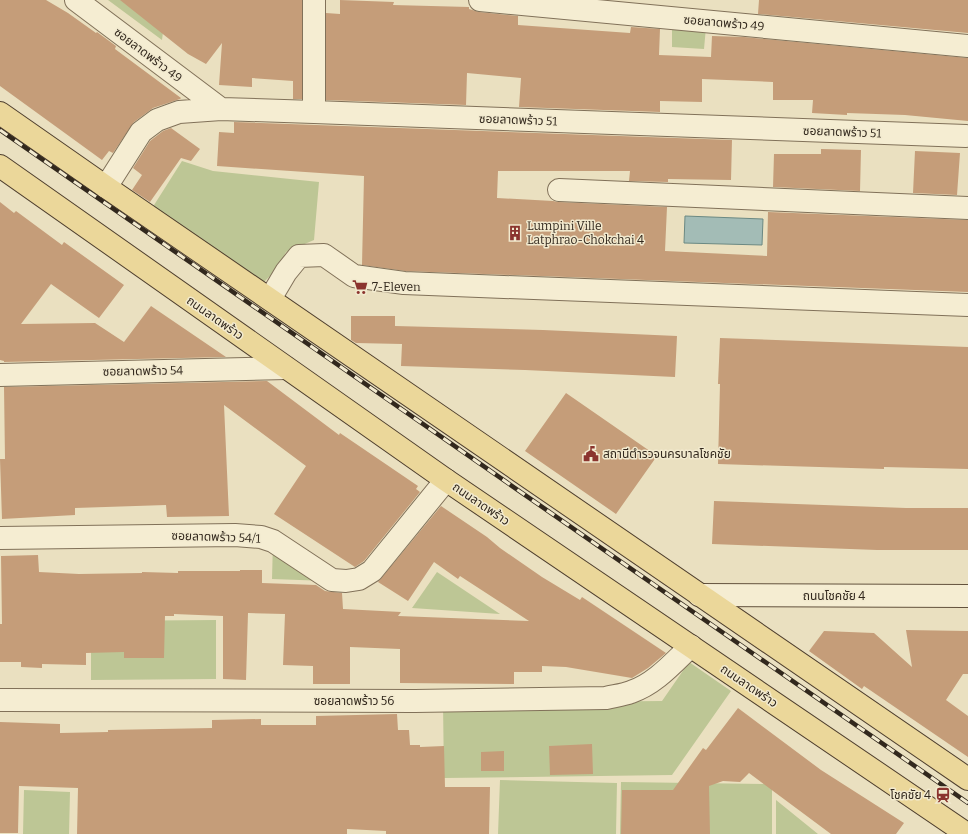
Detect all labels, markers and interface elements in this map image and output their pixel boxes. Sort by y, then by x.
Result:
street label: ซอยลาดพร้าว 49 [683,12,765,34]
street label: ซอยลาดพร้าว 49 [111,25,185,85]
street label: ซอยลาดพร้าว 51 [479,112,558,128]
street label: ซอยลาดพร้าว 51 [803,124,882,140]
place label: Lumpini Ville Latphrao-Chokchai 4 [527,219,644,247]
building icon: Lumpini Ville Latphrao-Chokchai 4 [506,224,524,242]
supermarket icon: 7-Eleven [351,278,369,296]
place label: 7-Eleven [372,280,421,294]
street label: ถนนลาดพร้าว [184,293,246,343]
street label: ซอยลาดพร้าว 54 [103,363,183,379]
public building icon: สถานีตำรวจนครบาลโชคชัย [582,445,600,463]
place label: สถานีตำรวจนครบาลโชคชัย [603,447,731,461]
street label: ถนนลาดพร้าว [450,480,512,528]
street label: ซอยลาดพร้าว 54/1 [171,528,261,546]
street label: ถนนโชคชัย 4 [803,589,865,603]
street label: ถนนลาดพร้าว [718,662,780,710]
street label: ซอยลาดพร้าว 56 [314,694,394,708]
station icon: โชคชัย 4 [934,786,952,804]
place label: โชคชัย 4 [890,788,931,802]

